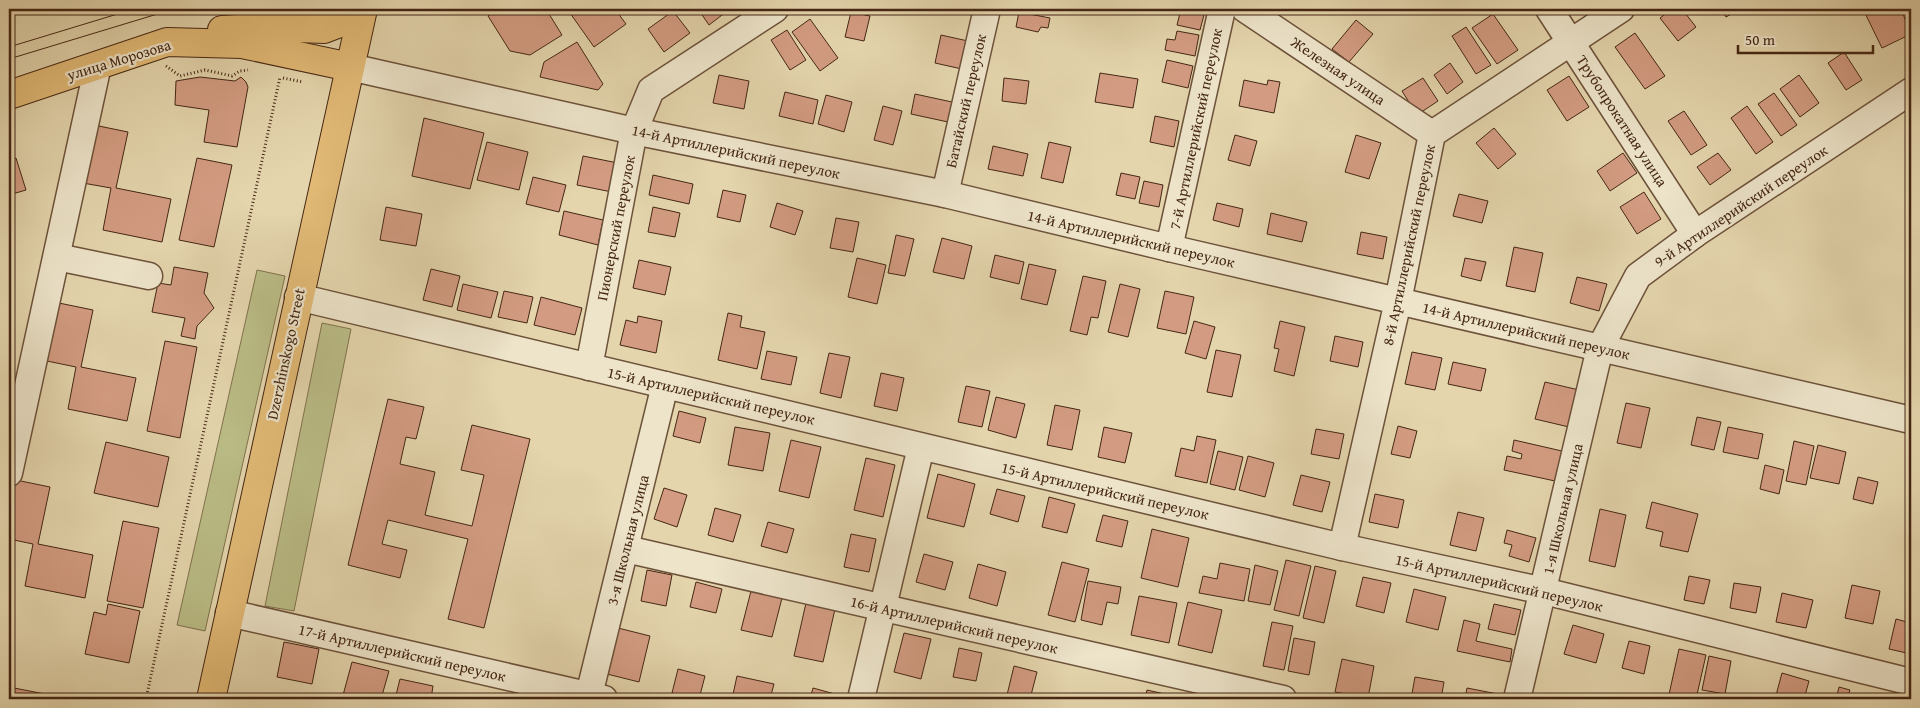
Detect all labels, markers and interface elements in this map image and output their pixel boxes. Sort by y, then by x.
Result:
scale bar [1738,22,1872,54]
street label: 7-й Артиллерийский переулок [1164,26,1227,231]
text: 50 m [1745,29,1776,50]
street label: Железная улица [1286,31,1390,110]
street label: Батайский переулок [940,32,991,170]
street label: улица Морозова [63,34,174,86]
street label: Трубопрокатная улица [1572,51,1673,191]
street label: 14-й Артиллерийский переулок [630,119,842,184]
street label: 9-й Артиллерийский переулок [1650,139,1832,272]
street label: 8-й Артиллерийский переулок [1377,142,1440,347]
street label: Пионерский переулок [591,153,640,302]
street label: 14-й Артиллерийский переулок [1025,204,1237,273]
street label: Dzerzhinskogo Street [261,286,310,422]
street label: 14-й Артиллерийский переулок [1420,296,1632,365]
street label: 15-й Артиллерийский переулок [605,361,817,430]
street label: 1-я Школьная улица [1537,440,1588,576]
street label: 15-й Артиллерийский переулок [999,456,1211,525]
street label: 3-я Школьная улица [601,472,654,607]
street label: 15-й Артиллерийский переулок [1393,548,1605,617]
street label: 16-й Артиллерийский переулок [848,590,1060,659]
street label: 17-й Артиллерийский переулок [296,618,508,687]

